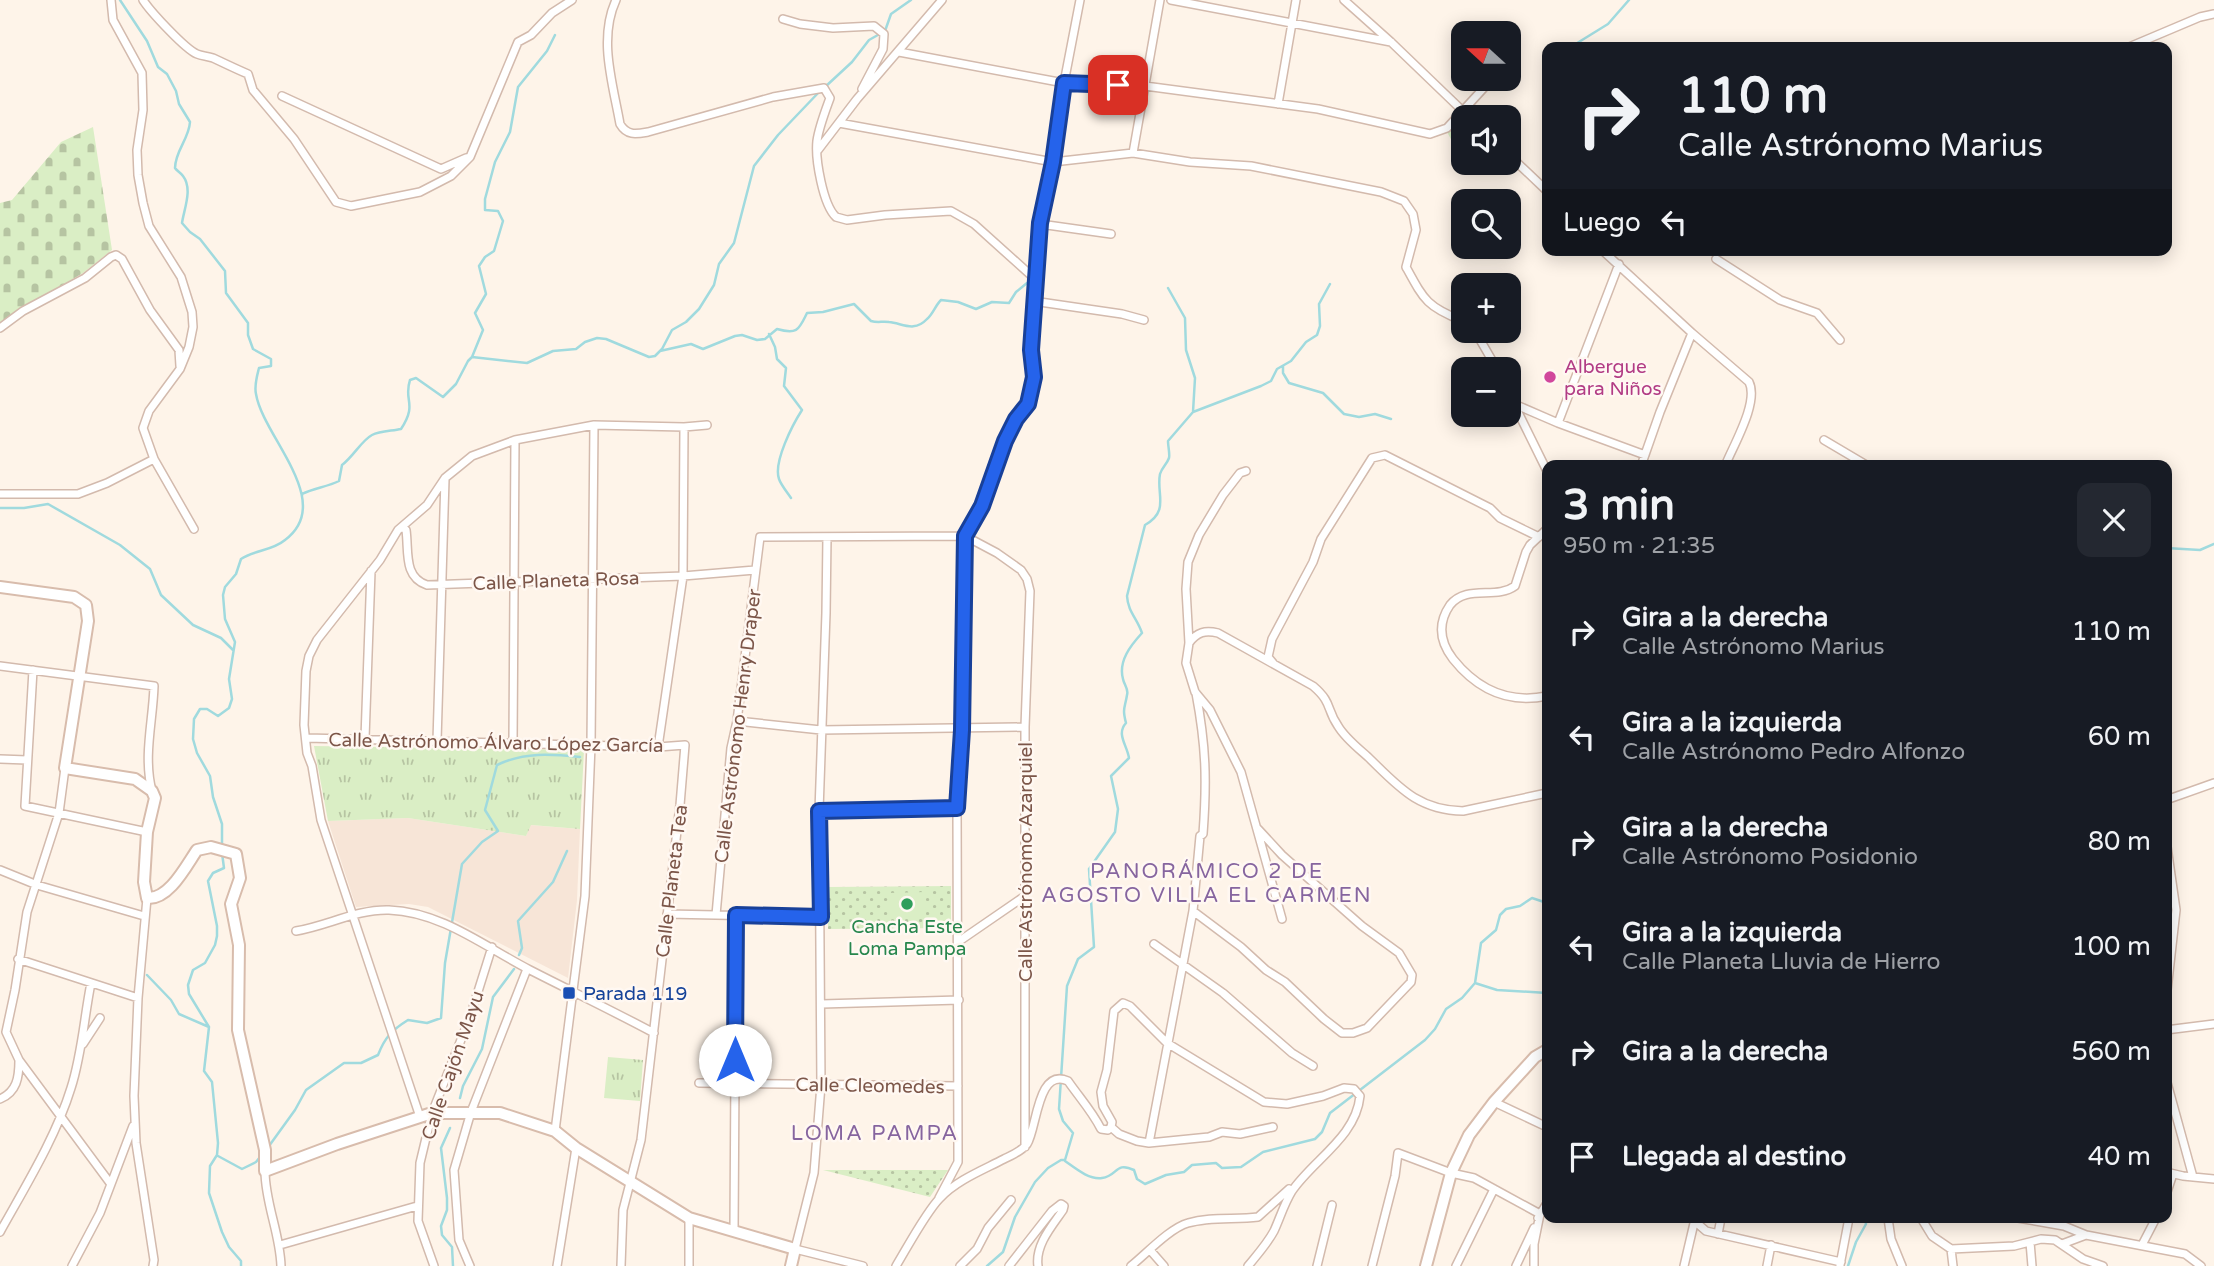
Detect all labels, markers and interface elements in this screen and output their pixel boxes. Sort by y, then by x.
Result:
north arrow [1451,21,1521,91]
map controls [1451,21,1521,427]
pin [1088,55,1148,115]
icon: arrive [1099,66,1137,104]
text: 110 m [1678,67,1828,126]
icon: right [1563,70,1654,161]
button: sound [1451,105,1521,175]
text: Calle Astrónomo Marius [1678,127,2043,165]
button: search [1451,189,1521,259]
icon: left [1655,203,1693,241]
text: Luego [1563,207,1641,238]
button: + [1451,273,1521,343]
place label: Albergue para Niños [1564,356,1662,400]
button: − [1451,357,1521,427]
marker: Albergue para Niños [1542,369,1558,385]
text: 3 min [1563,480,1675,531]
button: close [2077,483,2151,557]
text: 950 m · 21:35 [1563,532,1715,560]
street label: Calle Planeta Rosa [472,567,640,595]
street label: Calle Astrónomo Henry Draper [710,587,766,864]
text: Gira a la derecha [1622,602,1828,633]
icon: right [1563,613,1601,651]
text: 110 m [2071,616,2151,647]
text: Calle Astrónomo Marius [1622,633,1885,661]
text: Gira a la izquierda [1622,707,1842,738]
icon: left [1563,718,1601,756]
text: 60 m [2088,721,2151,752]
street label: Calle Astrónomo Álvaro López García [328,728,664,757]
text: Calle Astrónomo Pedro Alfonzo [1622,738,1965,766]
street label: Calle Astrónomo Azarquiel [1015,742,1037,982]
street label: Calle Planeta Tea [652,803,692,959]
text: Gira a la derecha [1622,812,1828,843]
icon: right [1563,823,1601,861]
text: 80 m [2088,826,2151,857]
text: Calle Astrónomo Posidonio [1622,843,1918,871]
district label: PANORÁMICO 2 DE AGOSTO VILLA EL CARMEN [1041,859,1373,908]
marker: Cancha Este Loma Pampa [899,896,915,912]
place label: Cancha Este Loma Pampa [848,916,966,960]
text: Gira a la izquierda [1622,917,1842,948]
icon: left [1563,928,1601,966]
text: 100 m [2071,931,2151,962]
text: Calle Planeta Lluvia de Hierro [1622,948,1941,976]
place label: Parada 119 [583,983,687,1005]
marker: Parada 119 [561,985,577,1001]
street label: Calle Cajón Mayu [417,988,489,1143]
position arrow [698,1023,772,1097]
icon: right [1563,1033,1601,1071]
text: Gira a la derecha [1622,1036,1828,1067]
text: 560 m [2071,1036,2151,1067]
street label: Calle Cleomedes [795,1074,945,1098]
district label: LOMA PAMPA [791,1121,959,1146]
icon: arrive [1563,1138,1601,1176]
text: Llegada al destino [1622,1141,1846,1172]
text: 40 m [2088,1141,2151,1172]

